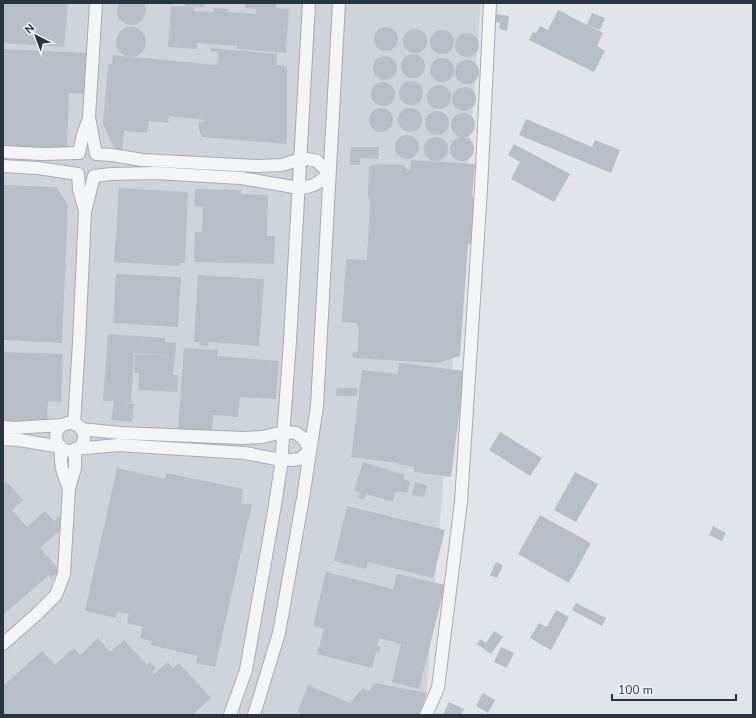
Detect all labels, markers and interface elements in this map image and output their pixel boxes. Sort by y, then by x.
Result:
north arrow [16,16,56,56]
text: N [22,21,38,37]
scale bar [612,676,736,702]
text: 100 m [618,682,653,698]

